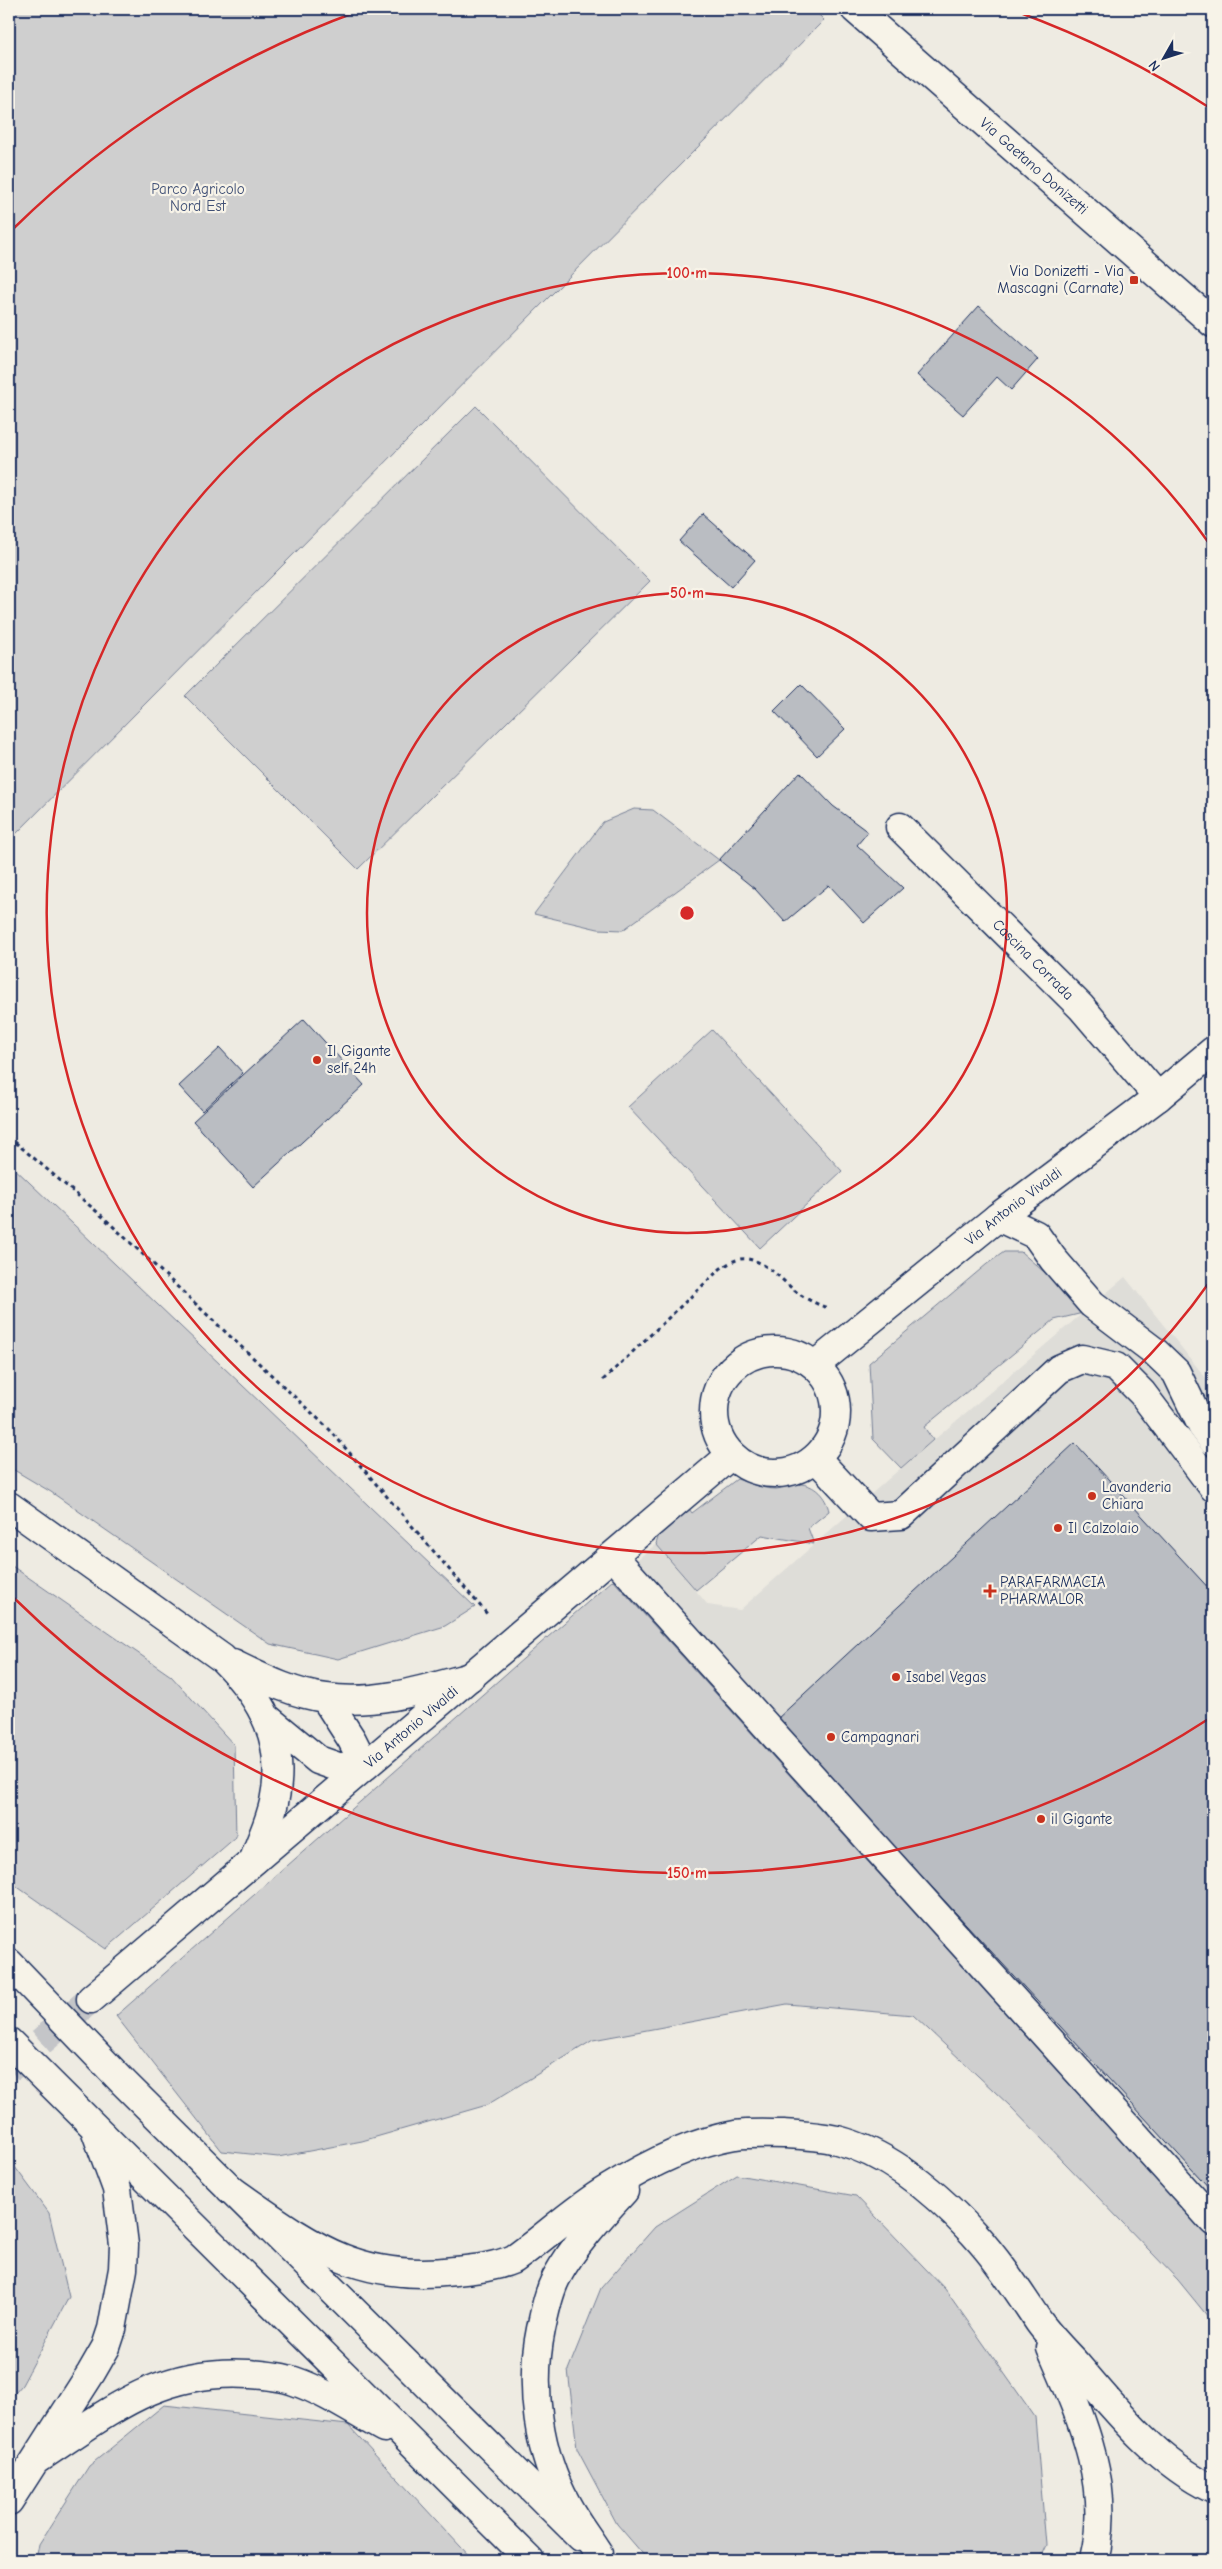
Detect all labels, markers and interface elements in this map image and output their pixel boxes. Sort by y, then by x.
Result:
north arrow [1140,32,1190,82]
text: N [1145,57,1164,75]
street label: Via Gaetano Donizetti [976,114,1092,218]
park label: Parco Agricolo Nord Est [151,180,245,215]
place label: Via Donizetti - Via Mascagni (Carnate) [997,262,1124,297]
text: 100 m [667,264,707,282]
marker: Via Donizetti - Via Mascagni (Carnate) [1128,274,1140,286]
text: 50 m [670,584,704,602]
centre of rings [678,904,696,922]
street label: Cascina Corrada [989,915,1078,1004]
place label: Il Gigante self 24h [327,1042,391,1077]
marker: Il Gigante self 24h [311,1054,323,1066]
street label: Via Antonio Vivaldi [961,1163,1065,1249]
place label: Lavanderia Chiara [1102,1478,1172,1513]
marker: Lavanderia Chiara [1086,1490,1098,1502]
place label: Il Calzolaio [1068,1519,1139,1537]
marker: Il Calzolaio [1052,1522,1064,1534]
place label: PARAFARMACIA PHARMALOR [1000,1573,1106,1608]
marker: PARAFARMACIA PHARMALOR [984,1585,996,1597]
place label: Isabel Vegas [906,1668,986,1686]
marker: Isabel Vegas [890,1671,902,1683]
street label: Via Antonio Vivaldi [360,1682,462,1772]
place label: Campagnari [841,1728,919,1746]
marker: Campagnari [825,1731,837,1743]
place label: il Gigante [1051,1810,1113,1828]
marker: il Gigante [1035,1813,1047,1825]
text: 150 m [667,1864,707,1882]

